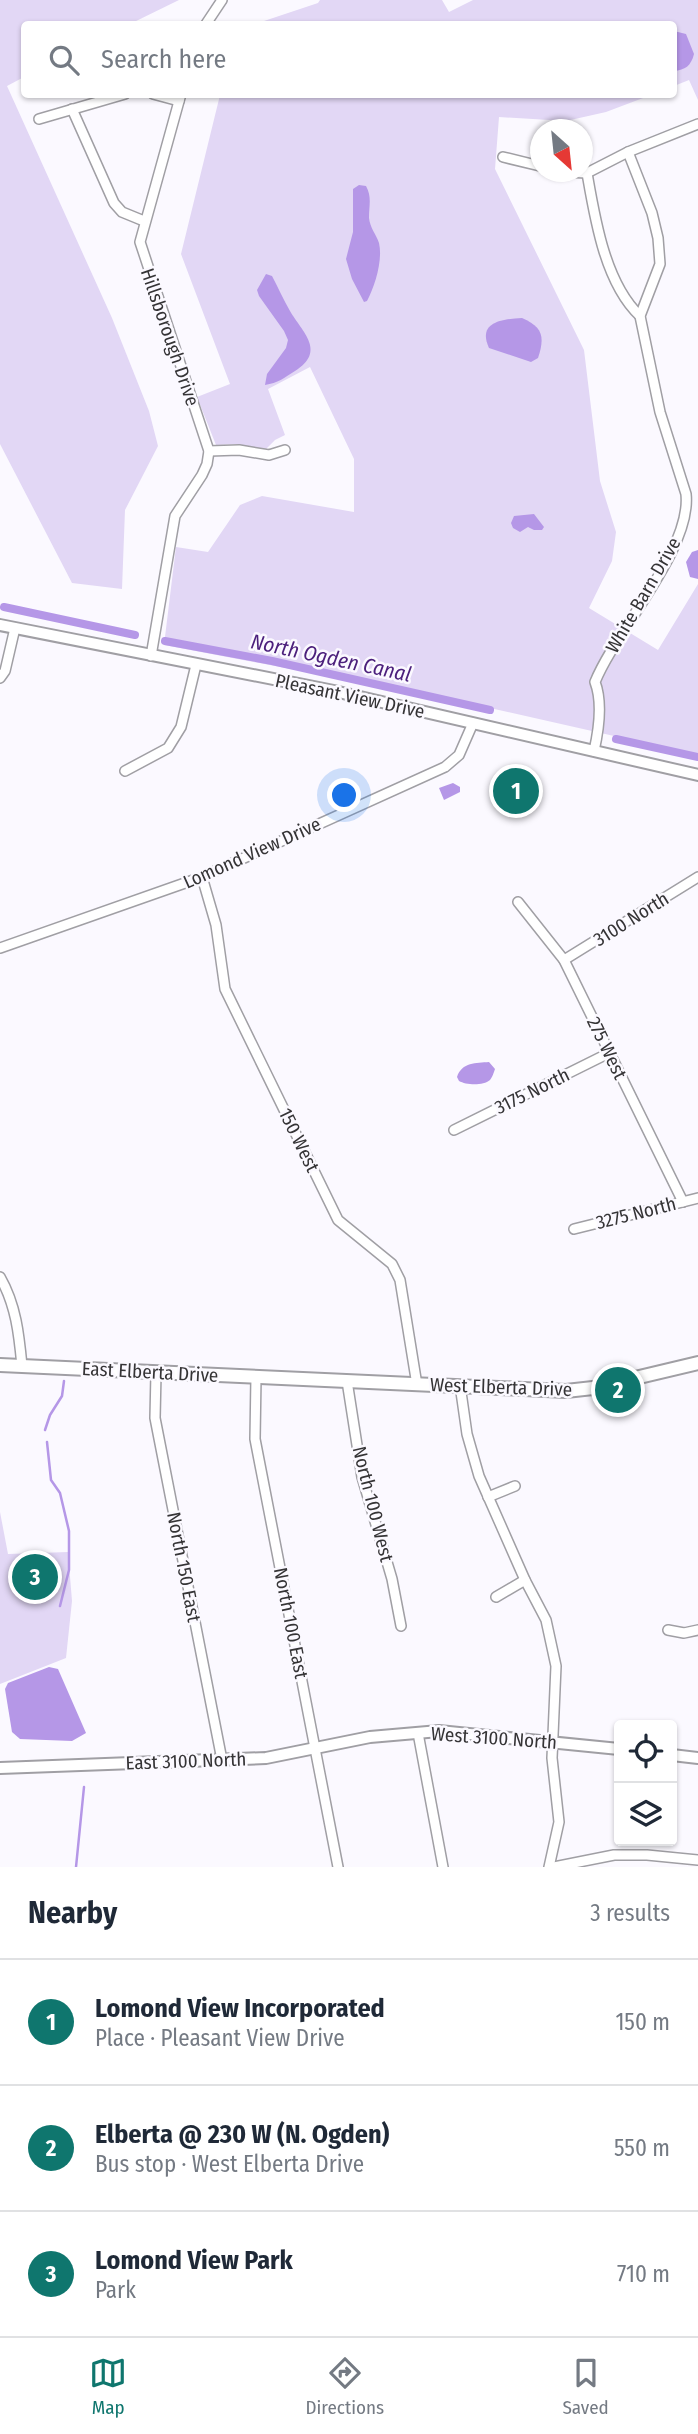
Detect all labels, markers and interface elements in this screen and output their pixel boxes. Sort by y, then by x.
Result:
search box [21,21,677,98]
icon: search [45,41,83,79]
text: Search here [101,44,226,75]
north arrow [530,119,593,182]
street label: Hillsborough Drive [136,265,204,409]
street label: White Barn Drive [601,533,685,657]
water label: North Ogden Canal [249,628,413,688]
street label: Pleasant View Drive [273,669,427,723]
pin: 1 [493,765,539,817]
your location [327,778,361,812]
street label: Lomond View Drive [180,812,324,894]
street label: 3100 North [589,887,673,951]
street label: 275 West [582,1013,632,1084]
street label: 3175 North [491,1063,573,1119]
street label: 150 West [274,1104,325,1176]
street label: 3275 North [594,1192,678,1234]
street label: East Elberta Drive [81,1357,219,1387]
pin: 2 [595,1364,641,1416]
street label: West Elberta Drive [430,1373,572,1401]
street label: North 100 West [348,1444,399,1565]
street label: North 150 East [162,1510,206,1625]
pin: 3 [12,1551,58,1603]
street label: North 100 East [269,1565,313,1681]
map controls [614,1720,677,1846]
button: locate [614,1720,677,1783]
street label: West 3100 North [430,1722,558,1754]
street label: East 3100 North [125,1747,247,1775]
button: layers [614,1783,677,1846]
text: Nearby [28,1895,117,1931]
text: 3 results [590,1899,670,1927]
text: Lomond View Incorporated [95,1993,385,2024]
text: 1 [46,2008,56,2036]
text: 150 m [615,2008,670,2036]
text: Place · Pleasant View Drive [95,2024,345,2052]
text: Elberta @ 230 W (N. Ogden) [95,2119,389,2150]
text: 2 [46,2134,56,2162]
text: 550 m [614,2134,670,2162]
text: Bus stop · West Elberta Drive [95,2150,364,2178]
text: Lomond View Park [95,2245,293,2276]
text: 3 [46,2260,56,2288]
text: 710 m [617,2260,670,2288]
text: Park [95,2276,136,2304]
tab: Map [89,2354,127,2419]
tab: Directions [305,2354,384,2419]
tab: Saved [562,2354,609,2419]

